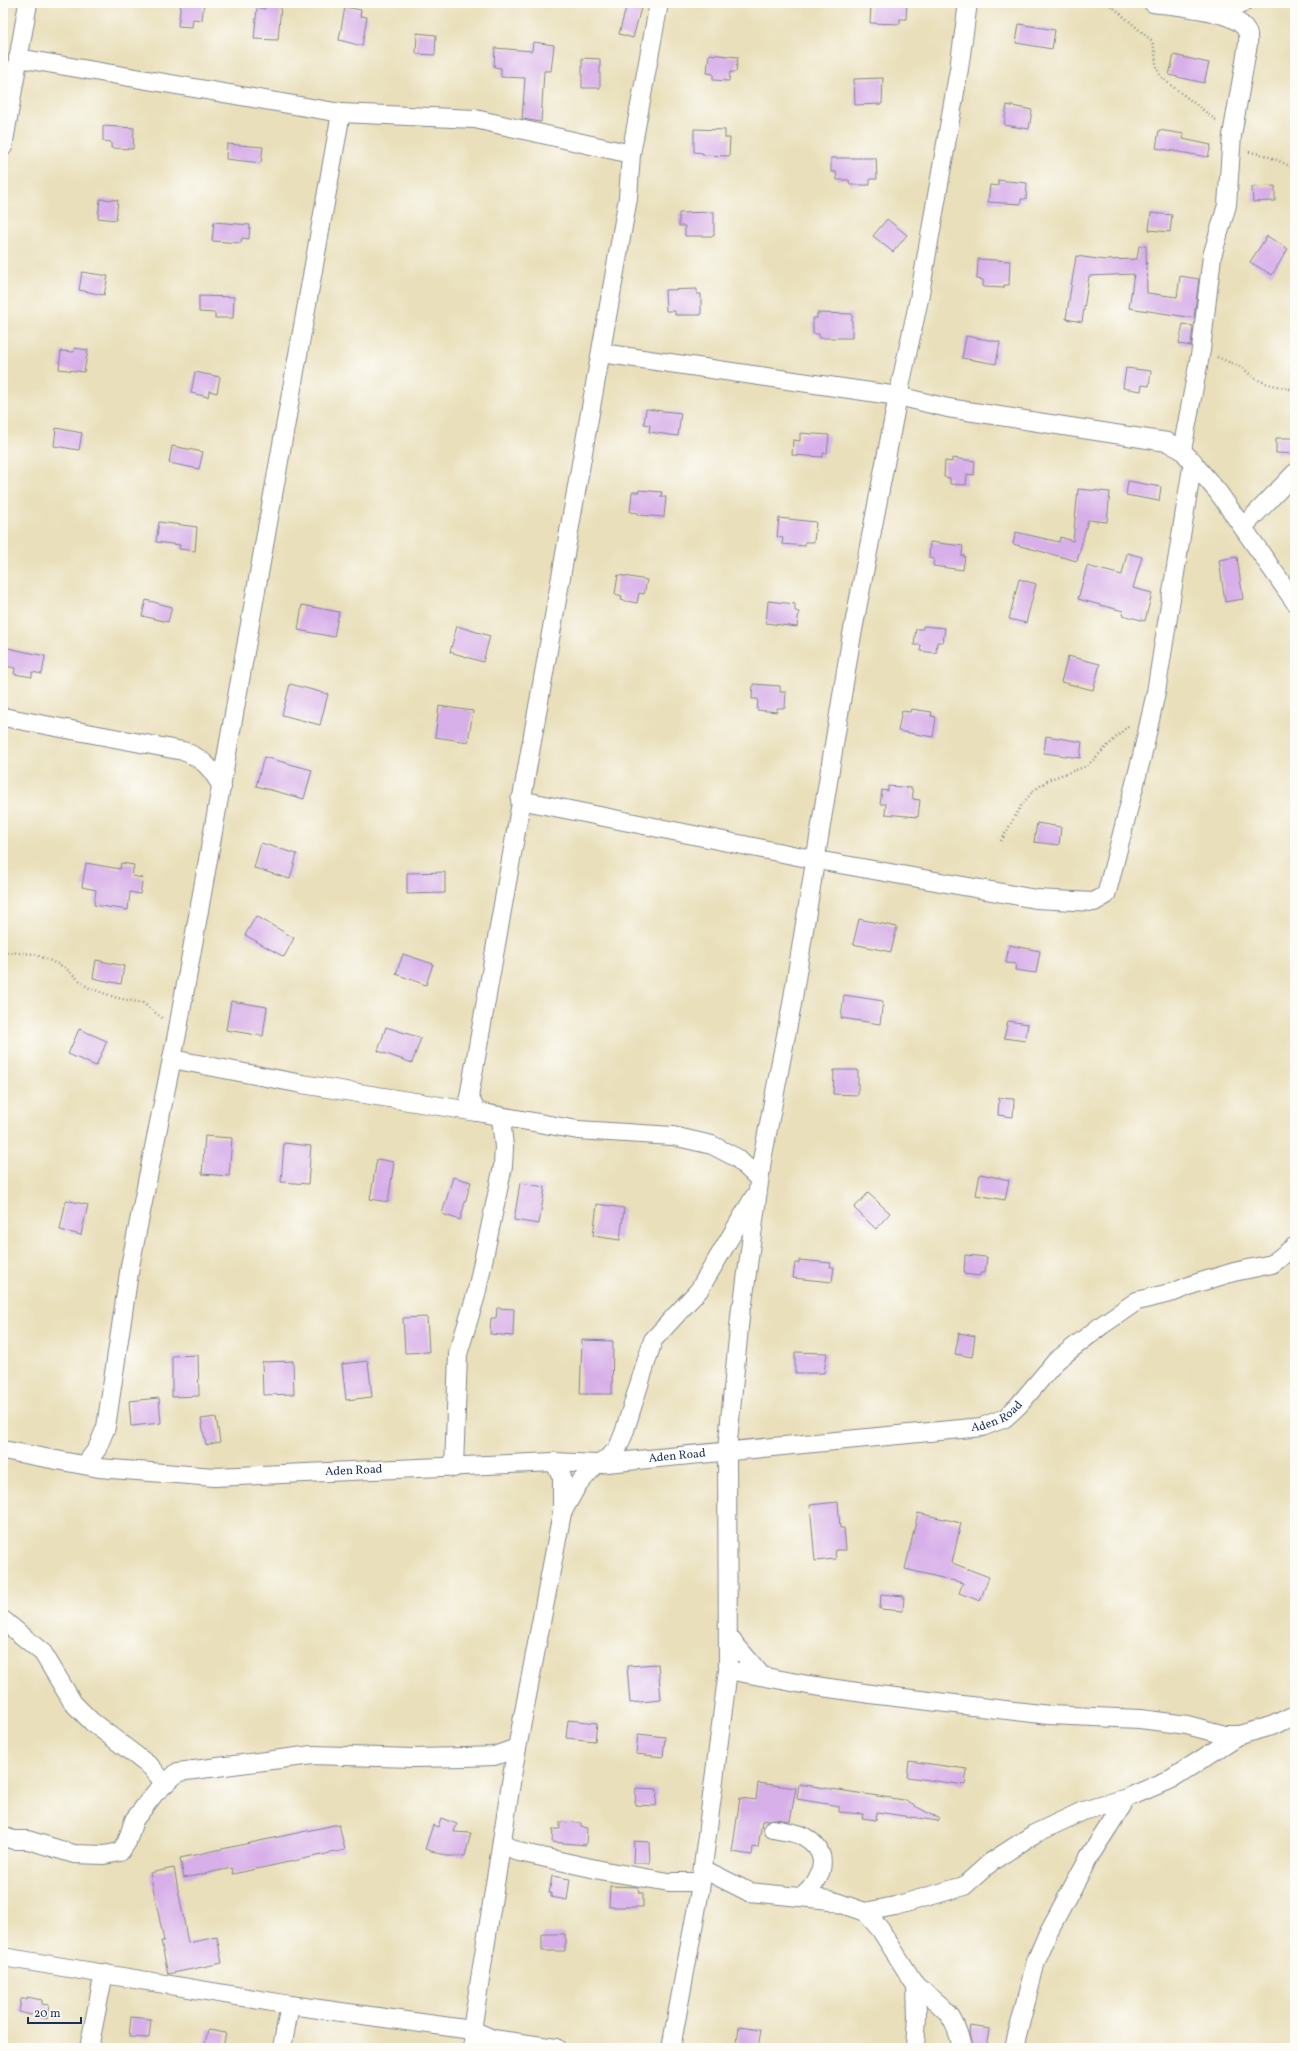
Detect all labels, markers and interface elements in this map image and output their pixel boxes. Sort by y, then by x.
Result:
street label: Aden Road [970,1398,1027,1436]
street label: Aden Road [648,1445,707,1467]
street label: Aden Road [325,1462,383,1480]
scale bar [28,1999,81,2025]
text: 20 m [34,2006,61,2022]

